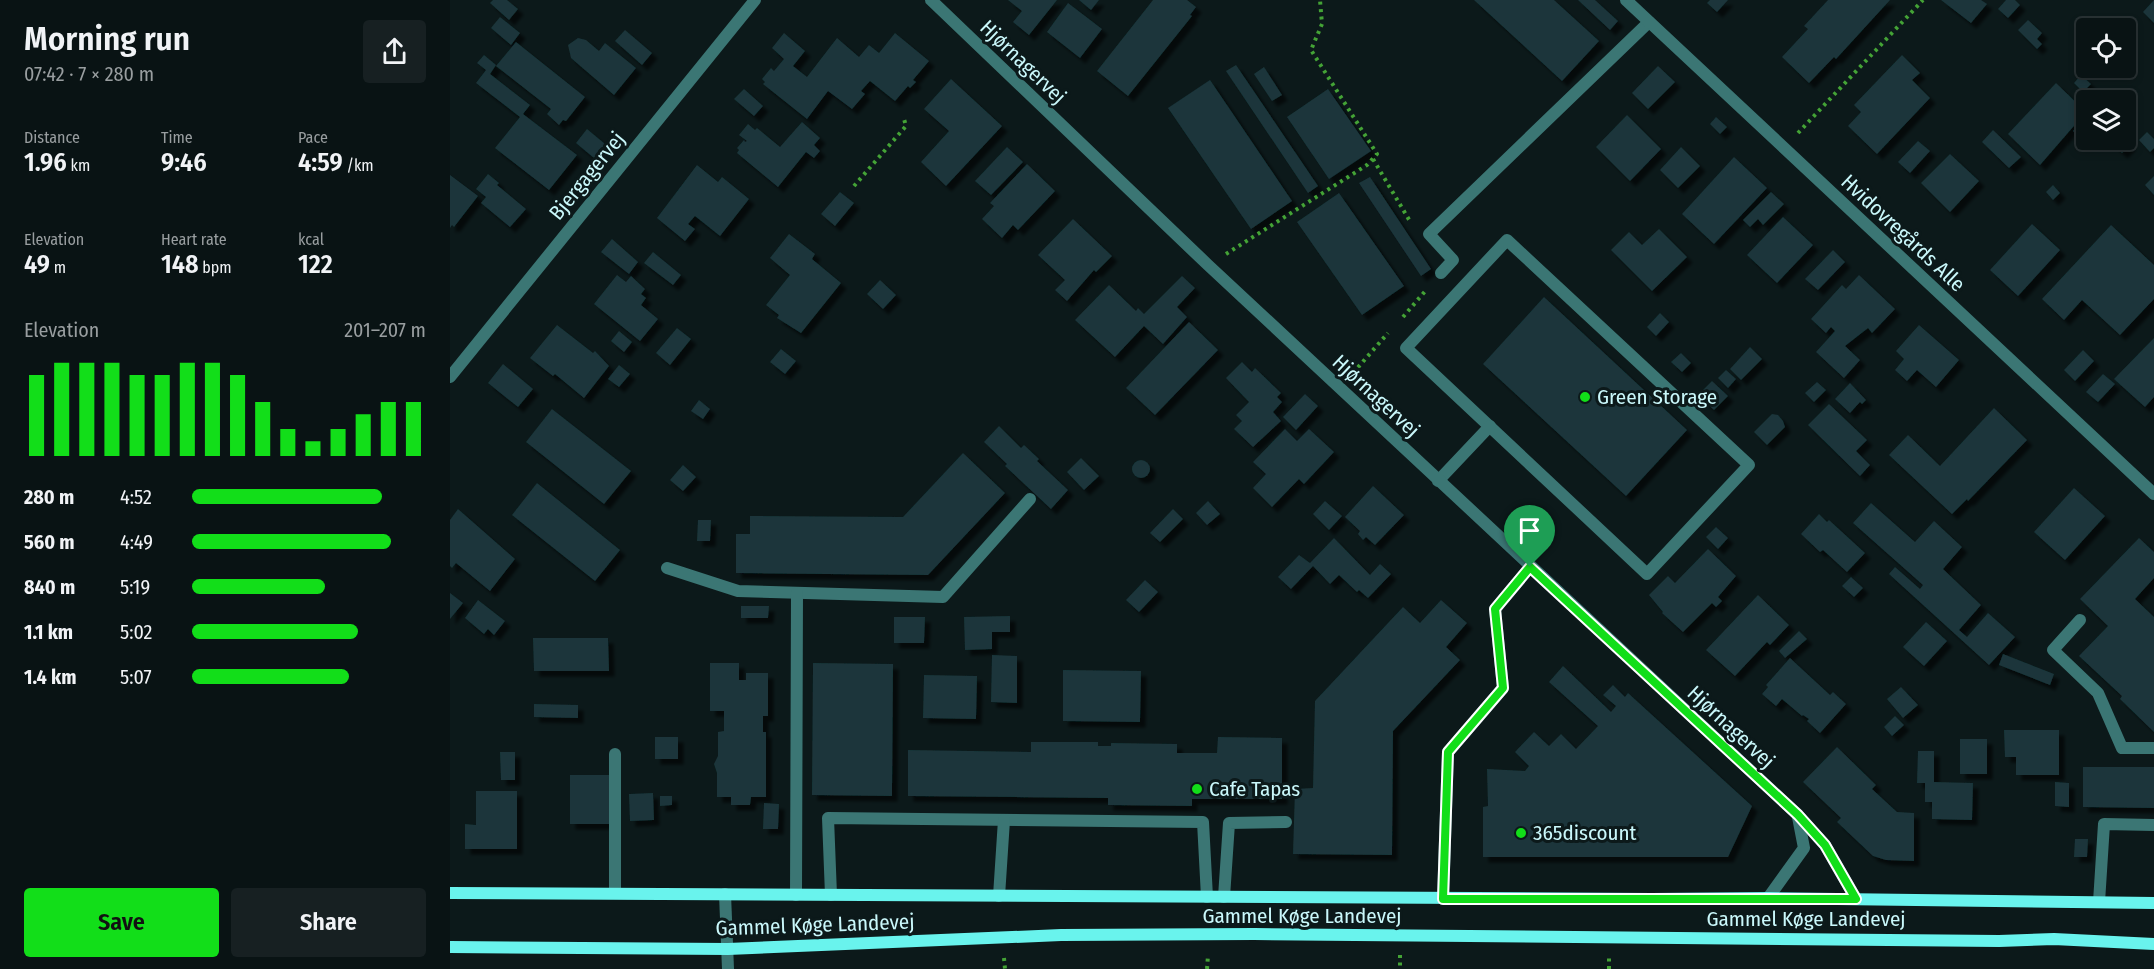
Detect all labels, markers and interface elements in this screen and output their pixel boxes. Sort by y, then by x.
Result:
street label: Hjørnagervej [975,15,1071,109]
map controls [2076,18,2136,150]
button: locate [2076,18,2136,78]
text: Morning run [24,19,190,59]
button: share [363,20,426,83]
text: 07:42 · 7 × 280 m [24,62,154,86]
button: layers [2076,90,2136,150]
street label: Bjergagervej [544,127,630,225]
text: Distance [24,128,80,147]
text: Time [161,128,193,147]
text: Pace [298,128,328,147]
text: 1.96 [24,147,67,178]
text: 9:46 [161,147,207,178]
text: 4:59 [298,147,343,178]
text: km [67,156,90,175]
text: /km [343,156,374,175]
street label: Hvidovregårds Alle [1836,169,1970,297]
text: Elevation [24,230,84,249]
text: Heart rate [161,230,227,249]
text: kcal [298,230,324,249]
text: 49 [24,249,50,280]
text: 148 [161,249,199,280]
text: 122 [298,249,333,280]
text: m [50,258,66,277]
text: bpm [199,258,232,277]
text: Elevation [24,318,99,342]
text: 201–207 m [344,318,426,342]
street label: Hjørnagervej [1327,349,1425,443]
place label: Green Storage [1597,384,1717,410]
marker: Green Storage [1578,390,1592,404]
text: 280 m [24,485,74,509]
text: 4:52 [120,485,152,509]
pin [1504,505,1555,567]
icon: arrive [1513,514,1546,547]
text: 560 m [24,530,75,554]
text: 4:49 [120,530,153,554]
text: 840 m [24,575,75,599]
text: 5:19 [120,575,150,599]
text: 1.1 km [24,620,73,644]
text: 5:02 [120,620,152,644]
text: 1.4 km [24,665,76,689]
text: 5:07 [120,665,152,689]
street label: Hjørnagervej [1682,680,1780,774]
place label: Cafe Tapas [1209,776,1300,802]
marker: Cafe Tapas [1190,782,1204,796]
place label: 365discount [1533,820,1637,846]
marker: 365discount [1514,826,1528,840]
button: Save [24,888,219,957]
button: Share [231,888,426,957]
street label: Gammel Køge Landevej [1202,903,1402,929]
street label: Gammel Køge Landevej [1706,906,1906,932]
street label: Gammel Køge Landevej [715,909,915,941]

